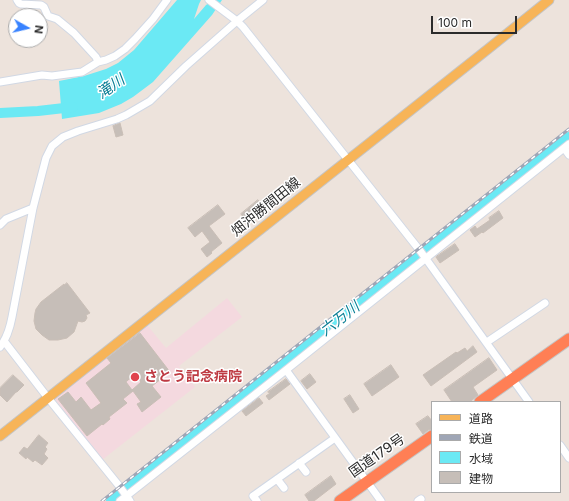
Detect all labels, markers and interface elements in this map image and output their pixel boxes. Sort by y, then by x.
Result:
north arrow [8,8,48,48]
scale bar [433,8,519,34]
text: 100 m [438,15,472,30]
text: N [31,24,46,35]
water label: 滝川 [94,71,128,103]
street label: 畑沖勝間田線 [228,174,304,240]
water label: 六万川 [317,298,363,340]
place label: さとう記念病院 [144,369,242,385]
marker: さとう記念病院 [129,371,141,383]
legend [431,401,561,493]
text: 道路 [469,411,493,426]
street label: 国道179号 [346,431,408,481]
text: 鉄道 [469,431,493,446]
text: 水域 [469,451,493,466]
text: 建物 [469,471,493,486]

